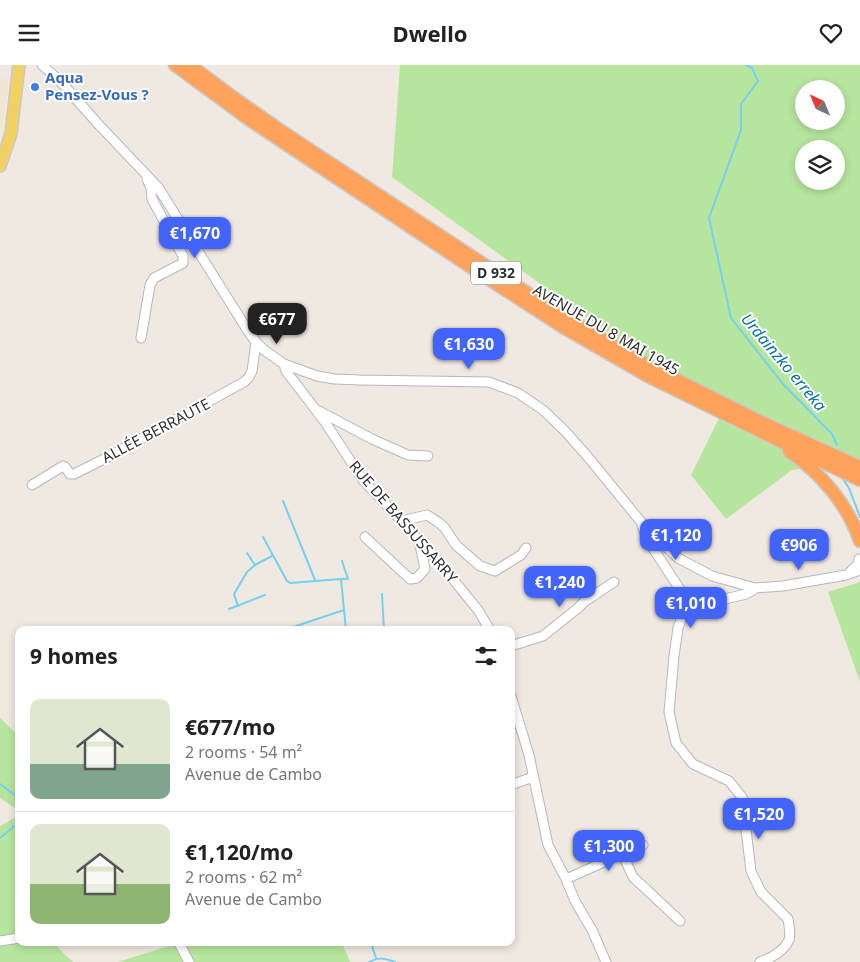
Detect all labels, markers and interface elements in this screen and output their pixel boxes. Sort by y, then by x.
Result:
text: Dwello [393,18,467,48]
icon: menu [15,19,43,47]
icon: heart [817,19,845,47]
place label: Aqua Pensez-Vous ? [45,67,149,104]
north arrow [795,80,845,130]
map controls [795,80,845,190]
marker: Aqua Pensez-Vous ? [29,81,41,93]
button: layers [795,140,845,190]
pin: €1,670 [154,217,236,259]
text: €1,670 [170,222,220,244]
road number: D 932 [471,262,521,285]
street label: AVENUE DU 8 MAI 1945 [530,279,683,379]
pin: €677 [247,303,307,345]
text: €677 [259,308,295,330]
water label: Urdainzko erreka [736,308,832,416]
pin: €1,630 [428,327,510,370]
text: €1,630 [444,333,494,355]
street label: ALLÉE BERRAUTE [98,393,213,467]
street label: RUE DE BASSUSSARRY [345,456,463,587]
pin: €1,120 [635,519,717,561]
text: €1,120 [651,524,701,546]
pin: €906 [769,529,829,571]
text: €906 [781,534,817,556]
pin: €1,240 [519,565,601,608]
text: €1,240 [535,571,585,593]
pin: €1,010 [650,587,732,629]
text: €1,010 [666,592,716,614]
text: 9 homes [30,642,118,670]
icon: filters [472,642,500,670]
text: €677/mo [185,713,275,741]
icon: home [70,719,130,779]
text: 2 rooms · 54 m² [185,741,302,763]
text: Avenue de Cambo [185,763,322,785]
pin: €1,520 [718,797,800,840]
text: €1,520 [734,803,784,825]
pin: €1,300 [568,829,650,872]
text: €1,300 [584,835,634,857]
text: €1,120/mo [185,838,293,866]
icon: home [70,844,130,904]
text: 2 rooms · 62 m² [185,866,302,888]
text: Avenue de Cambo [185,888,322,910]

